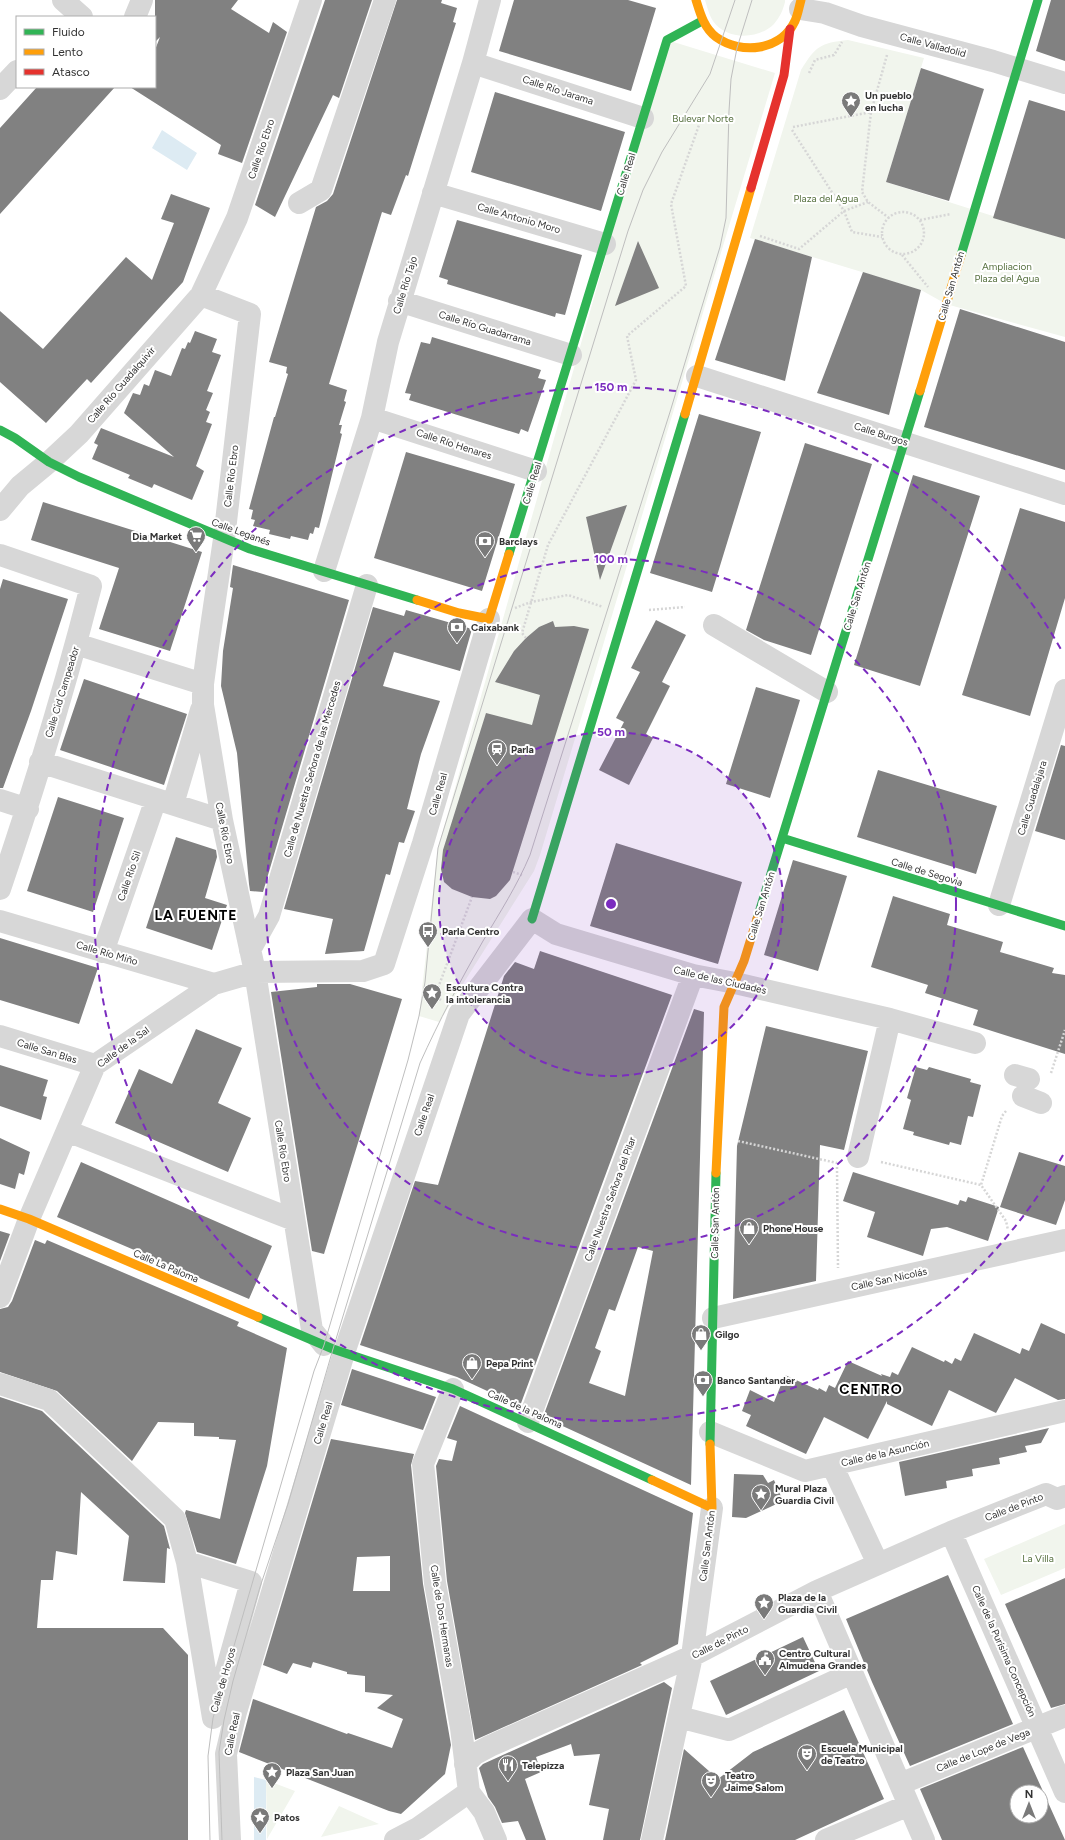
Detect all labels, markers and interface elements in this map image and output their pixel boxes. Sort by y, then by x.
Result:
legend [16,16,156,88]
text: Fluido [52,25,85,39]
street label: Calle Valladolid [899,30,968,60]
text: Lento [52,45,83,59]
text: Atasco [52,65,90,79]
street label: Calle Río Jarama [521,72,595,108]
place label: Un pueblo en lucha [865,89,912,114]
place icon: Un pueblo en lucha [840,90,862,118]
park label: Bulevar Norte [672,112,734,125]
street label: Calle Río Ebro [245,117,277,181]
street label: Calle Real [613,151,639,197]
park label: Plaza del Agua [794,192,858,205]
street label: Calle Antonio Moro [476,200,562,236]
street label: Calle San Antón [935,249,967,322]
street label: Calle Río Tajo [390,254,420,316]
park label: Ampliacion Plaza del Agua [975,260,1039,285]
street label: Calle Río Guadarrama [437,308,533,348]
street label: Calle Río Guadalquivir [84,343,158,426]
text: 150 m [594,380,628,394]
street label: Calle Burgos [852,419,910,449]
street label: Calle Río Henares [415,426,494,462]
street label: Calle Río Ebro [221,444,241,508]
street label: Calle Real [519,460,545,506]
street label: Calle Leganés [210,515,273,549]
supermarket icon: Dia Market [185,525,207,553]
place label: Dia Market [132,530,182,543]
bank icon: Barclays [474,530,496,558]
place label: Barclays [499,535,538,548]
text: 100 m [594,552,628,566]
street label: Calle San Antón [840,560,874,632]
bank icon: Caixabank [446,616,468,644]
place label: Caixabank [471,621,520,634]
street label: Calle Cid Campeador [42,644,82,739]
street label: Calle de Nuestra Señora de las Mercedes [281,679,344,859]
text: 50 m [597,725,625,739]
station icon: Parla [486,738,508,766]
place label: Parla [511,743,534,756]
street label: Calle Guadalajara [1014,759,1050,837]
street label: Calle Real [426,771,450,817]
street label: Calle Río Ebro [213,801,237,865]
street label: Calle Río Sil [114,849,144,903]
street label: Calle de Segovia [890,855,964,889]
street label: Calle San Antón [744,870,778,942]
centre of rings [604,897,618,911]
district label: LA FUENTE [155,907,237,924]
bus stop icon: Parla Centro [417,920,439,948]
place label: Parla Centro [442,925,499,938]
street label: Calle Río Miño [75,938,140,968]
street label: Calle de las Ciudades [672,963,768,997]
place label: Escultura Contra la intolerancia [446,981,523,1006]
place icon: Escultura Contra la intolerancia [421,982,443,1010]
street label: Calle de la Sal [94,1024,152,1070]
street label: Calle San Blas [15,1036,79,1066]
street label: Calle Real [411,1092,437,1138]
street label: Calle Río Ebro [272,1119,294,1183]
street label: Calle Nuestra Señora del Pilar [581,1134,639,1263]
street label: Calle San Antón [708,1187,722,1259]
shop icon: Phone House [738,1217,760,1245]
place label: Phone House [763,1222,824,1235]
street label: Calle La Paloma [131,1246,201,1286]
street label: Calle San Nicolás [850,1265,928,1293]
shop icon: Gilgo [690,1323,712,1351]
place label: Gilgo [715,1328,740,1341]
shop icon: Pepa Print [461,1352,483,1380]
place label: Pepa Print [486,1357,533,1370]
bank icon: Banco Santander [692,1369,714,1397]
place label: Banco Santander [717,1374,795,1387]
district label: CENTRO [839,1381,903,1398]
street label: Calle de la Paloma [486,1387,564,1431]
street label: Calle Real [310,1400,336,1446]
street label: Calle de la Asunción [840,1436,931,1469]
place label: Mural Plaza Guardia Civil [775,1482,834,1507]
place icon: Mural Plaza Guardia Civil [750,1483,772,1511]
street label: Calle de Pinto [983,1490,1045,1524]
street label: Calle San Antón [696,1509,718,1582]
park label: La Villa [1022,1552,1054,1565]
street label: Calle de Dos Hermanas [427,1564,457,1668]
street label: Calle de la Purísima Concepción [969,1583,1039,1719]
place label: Plaza de la Guardia Civil [778,1591,837,1616]
place icon: Plaza de la Guardia Civil [753,1592,775,1620]
street label: Calle de Pinto [690,1622,751,1662]
street label: Calle de Hoyos [207,1646,239,1714]
place label: Centro Cultural Almudena Grandes [779,1647,867,1672]
public building icon: Centro Cultural Almudena Grandes [754,1648,776,1676]
street label: Calle Real [221,1711,243,1757]
street label: Calle de Lope de Vega [934,1725,1032,1775]
place label: Escuela Municipal de Teatro [821,1742,903,1767]
theatre icon: Escuela Municipal de Teatro [796,1743,818,1771]
restaurant icon: Telepizza [497,1754,519,1782]
place label: Telepizza [522,1759,564,1772]
place icon: Plaza San Juan [261,1761,283,1789]
place label: Plaza San Juan [286,1766,354,1779]
place label: Teatro Jaime Salom [725,1769,784,1794]
theatre icon: Teatro Jaime Salom [700,1770,722,1798]
north arrow [1009,1784,1049,1824]
text: N [1025,1788,1033,1801]
place icon: Patos [249,1806,271,1834]
place label: Patos [274,1811,300,1824]

